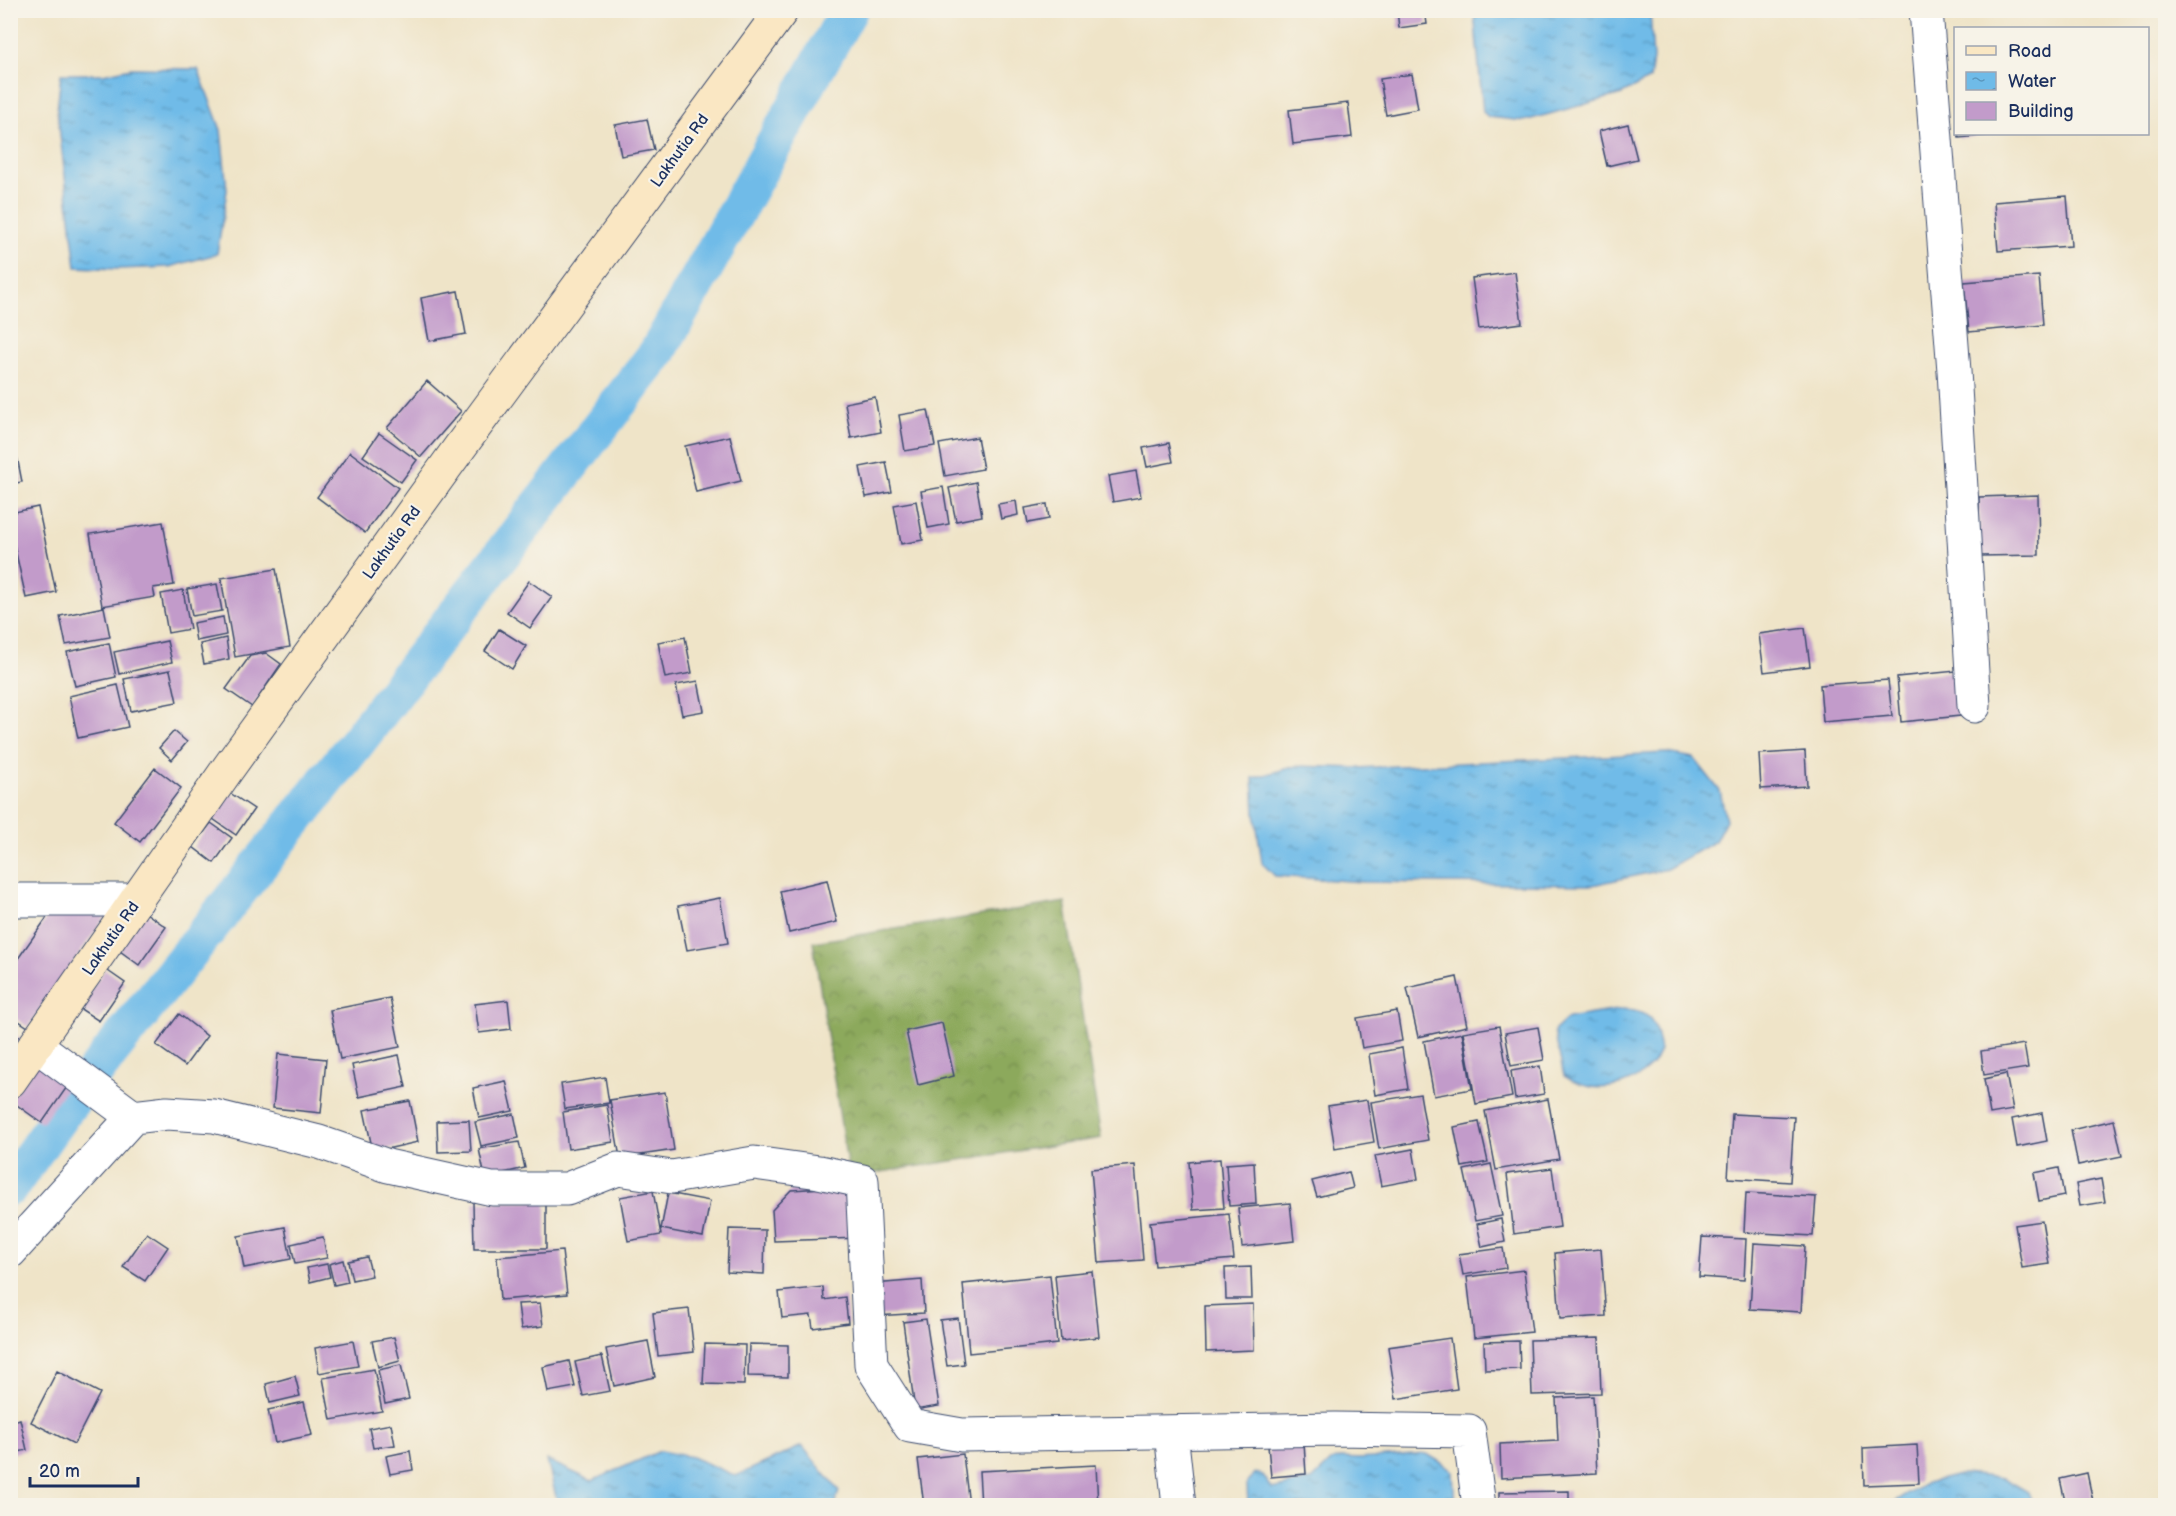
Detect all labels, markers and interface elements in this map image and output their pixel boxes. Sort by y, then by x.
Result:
legend [1954,27,2149,135]
text: Road [2008,41,2052,62]
text: Water [2008,71,2056,92]
text: Building [2008,101,2074,122]
street label: Lakhutia Rd [647,111,713,191]
street label: Lakhutia Rd [359,503,425,583]
street label: Lakhutia Rd [79,898,144,979]
scale bar [30,1450,138,1488]
text: 20 m [39,1461,80,1482]

